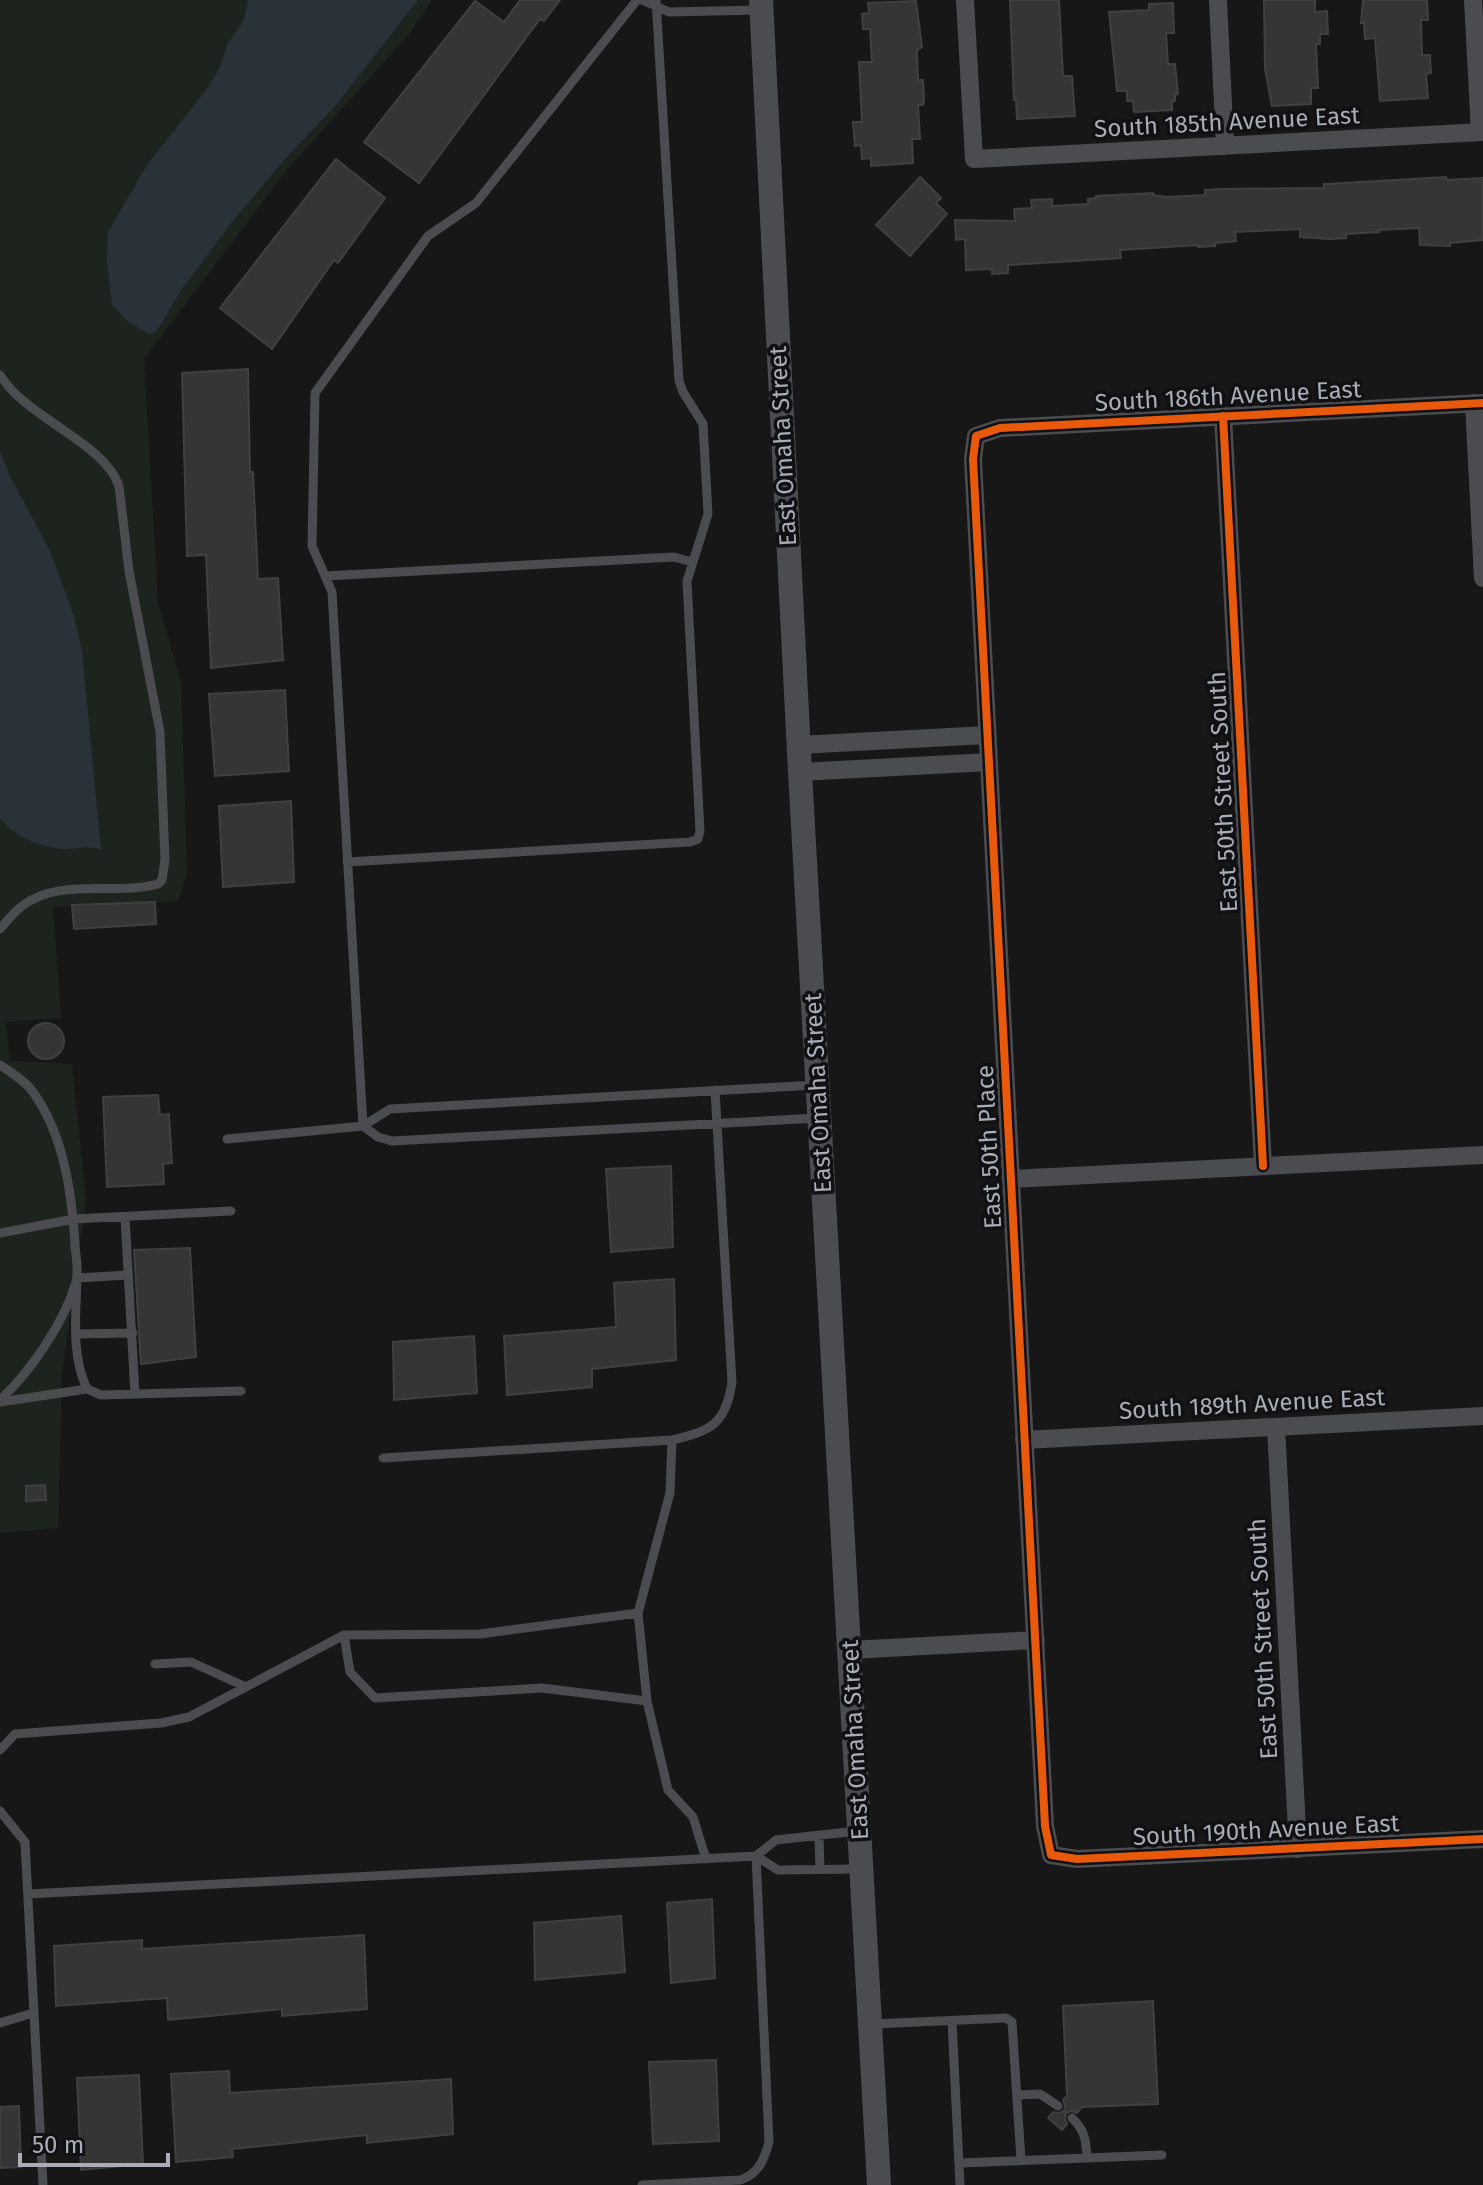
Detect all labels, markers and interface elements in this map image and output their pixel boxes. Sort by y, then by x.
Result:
street label: South 185th Avenue East [1093,101,1361,143]
street label: East Omaha Street [764,345,802,547]
street label: South 186th Avenue East [1094,375,1362,417]
street label: East 50th Street South [1203,671,1243,913]
street label: East Omaha Street [799,992,837,1194]
street label: East 50th Place [971,1064,1007,1230]
street label: South 189th Avenue East [1118,1383,1386,1425]
street label: East 50th Street South [1243,1518,1283,1760]
street label: East Omaha Street [836,1639,874,1841]
street label: South 190th Avenue East [1132,1809,1400,1851]
scale bar [20,2117,168,2167]
text: 50 m [32,2131,84,2159]

